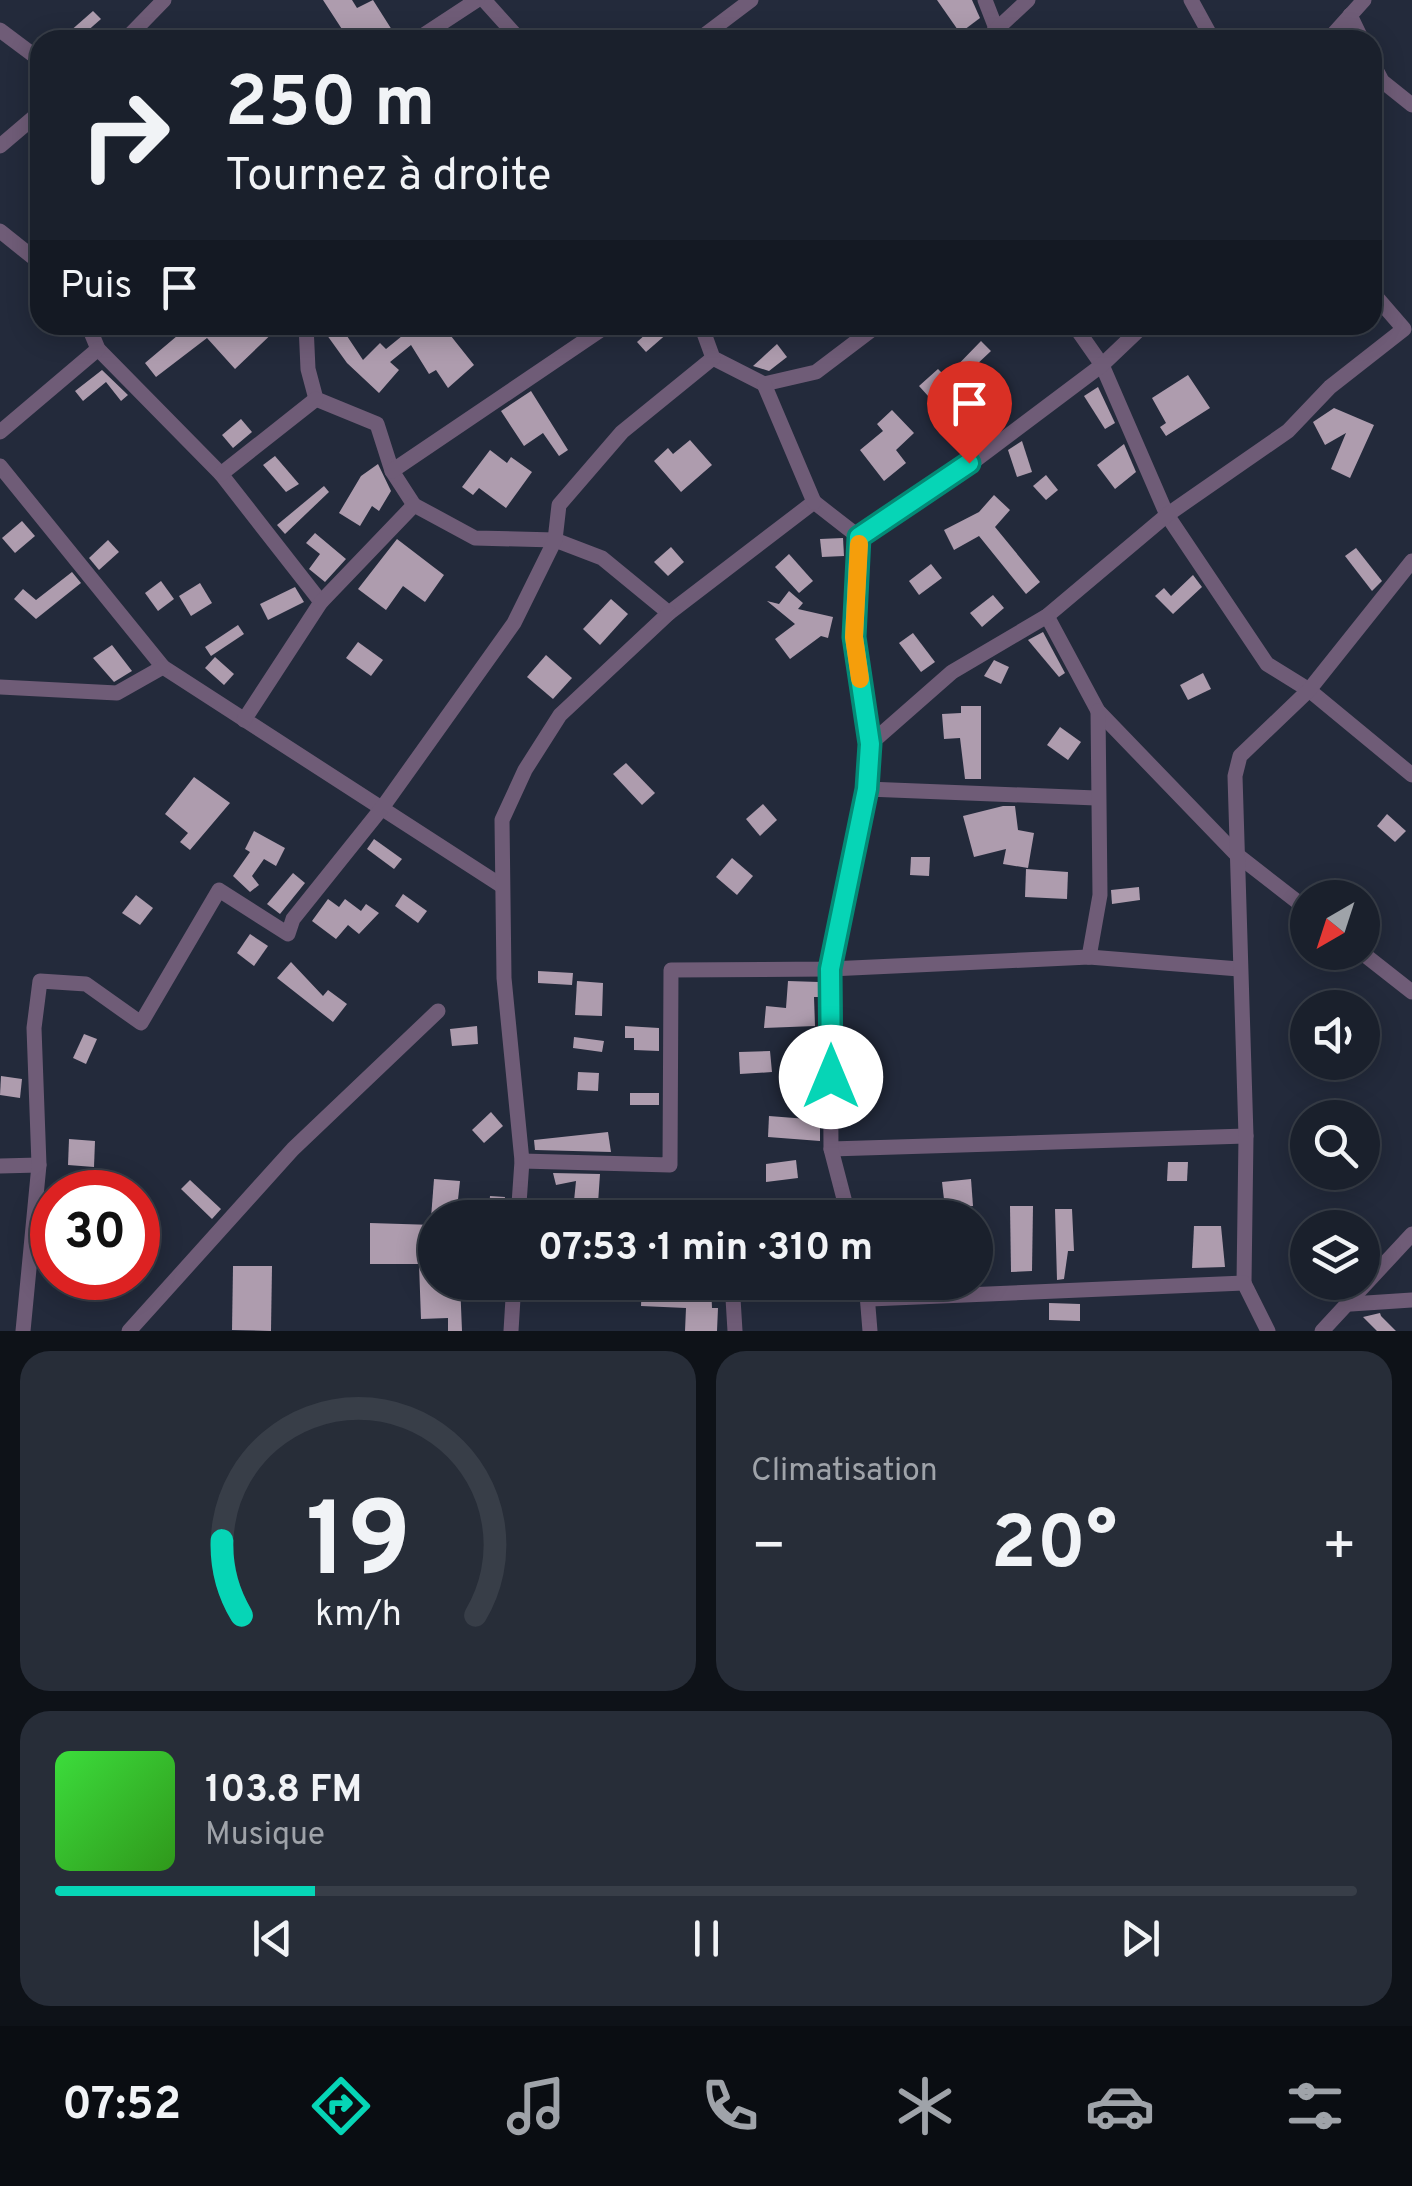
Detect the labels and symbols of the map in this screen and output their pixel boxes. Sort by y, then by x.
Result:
pin [927,361,1012,464]
north arrow [1290,880,1380,970]
position arrow [779,1025,883,1129]
speed limit sign: 30 [30,1170,160,1300]

